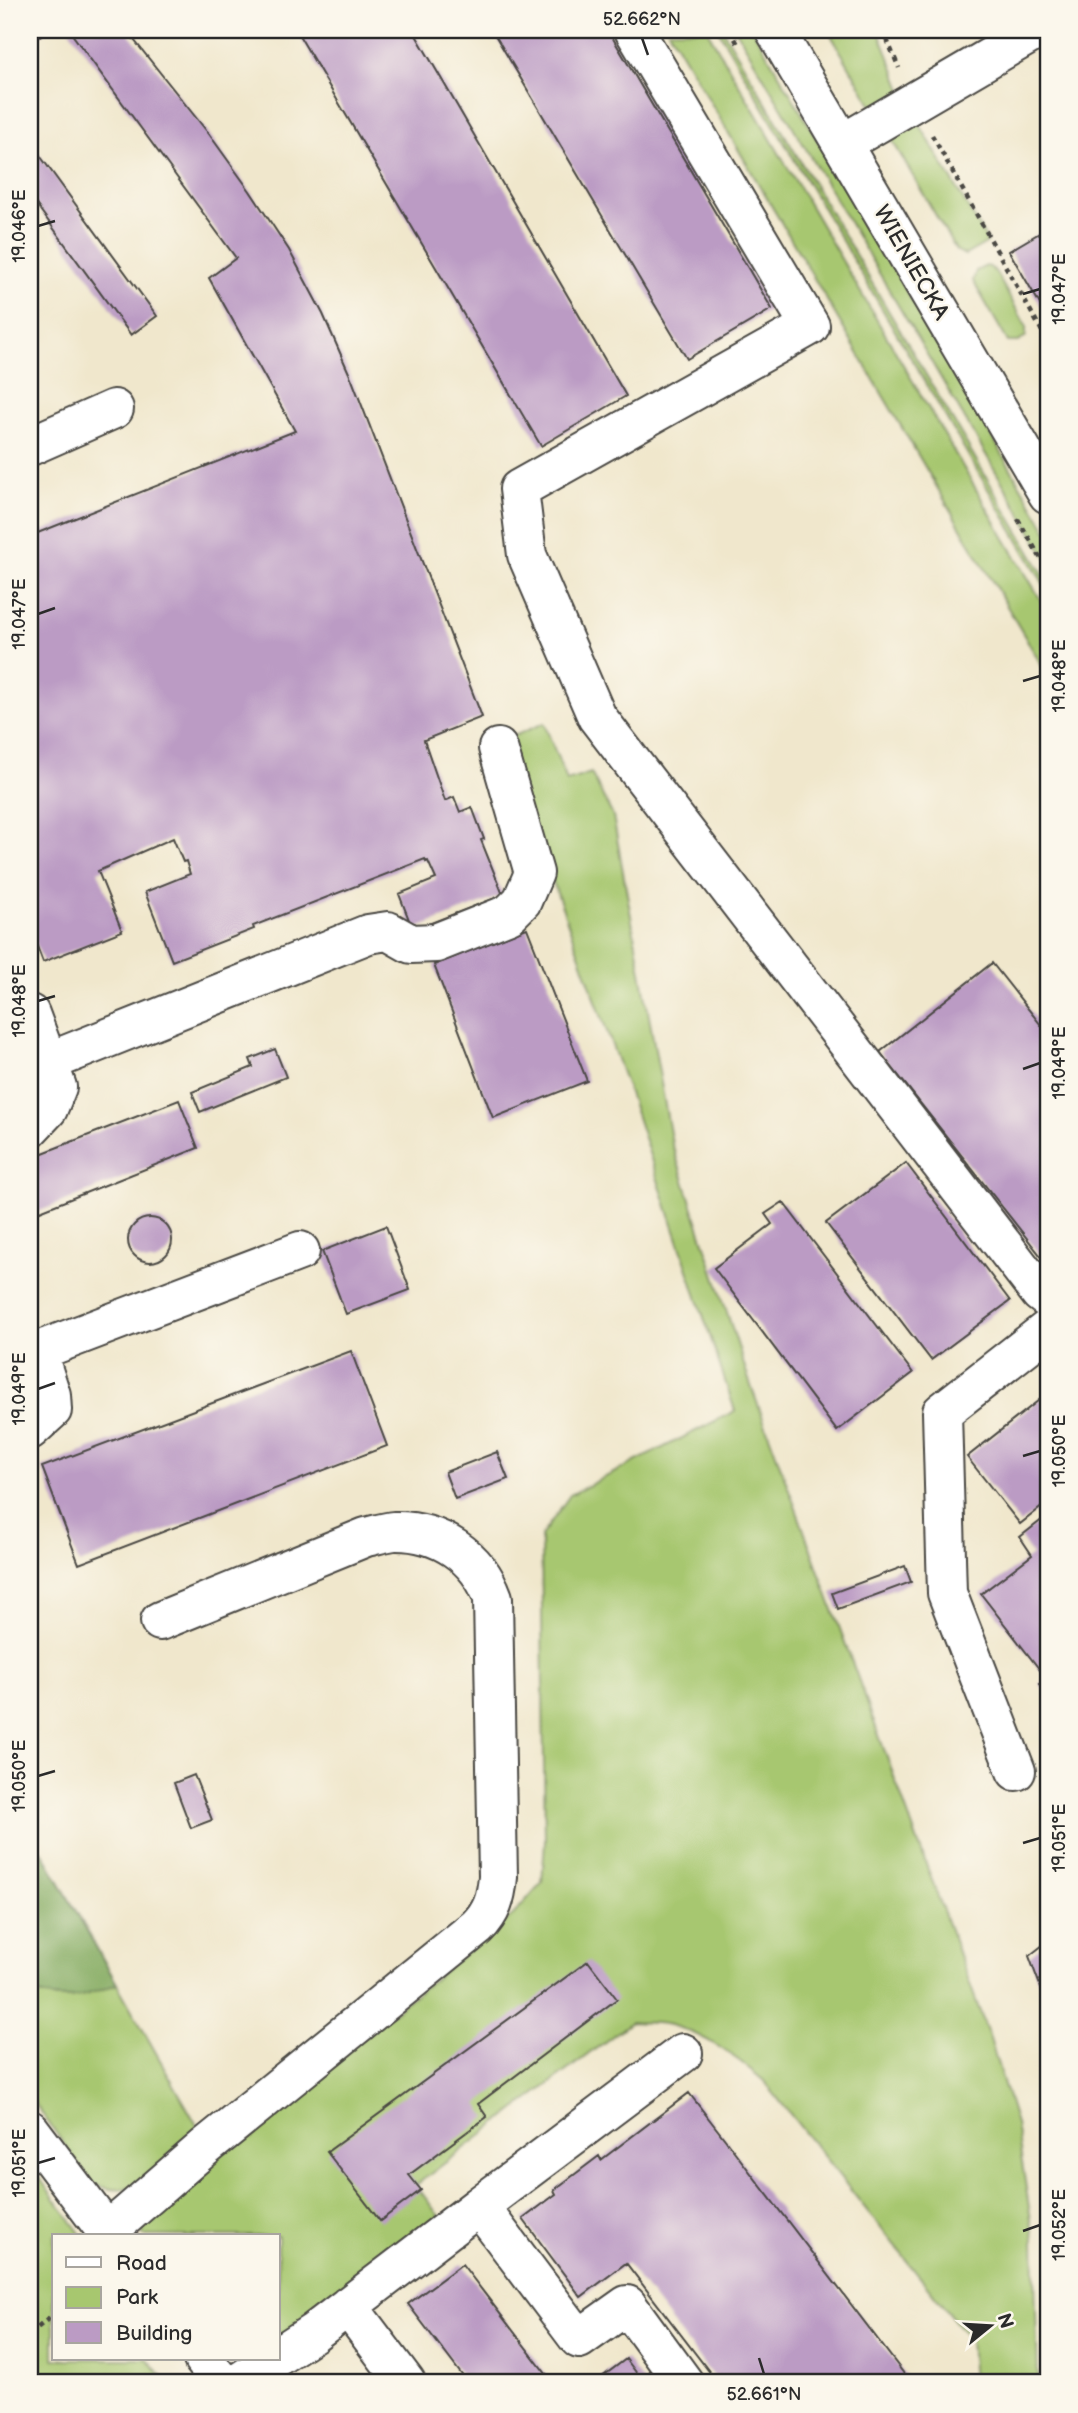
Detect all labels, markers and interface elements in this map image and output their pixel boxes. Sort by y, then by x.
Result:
text: 52.662°N [603,9,681,30]
text: 19.046°E [9,189,30,263]
street label: WIENIECKA [867,200,956,326]
text: 19.047°E [1049,253,1070,325]
text: 19.047°E [9,578,30,650]
text: 19.048°E [1049,639,1070,713]
text: 19.048°E [9,964,30,1038]
text: 19.049°E [1049,1026,1070,1100]
text: 19.049°E [9,1352,30,1426]
text: 19.050°E [1049,1415,1070,1487]
text: 19.050°E [9,1740,30,1812]
text: 19.051°E [1049,1803,1070,1872]
text: 19.051°E [9,2128,30,2197]
text: 19.052°E [1049,2189,1070,2261]
legend [52,2234,280,2360]
text: Road [116,2251,167,2276]
text: Park [116,2285,159,2310]
north arrow [956,2290,1026,2360]
text: N [992,2311,1018,2332]
text: Building [116,2321,192,2346]
text: 52.661°N [726,2384,802,2405]

